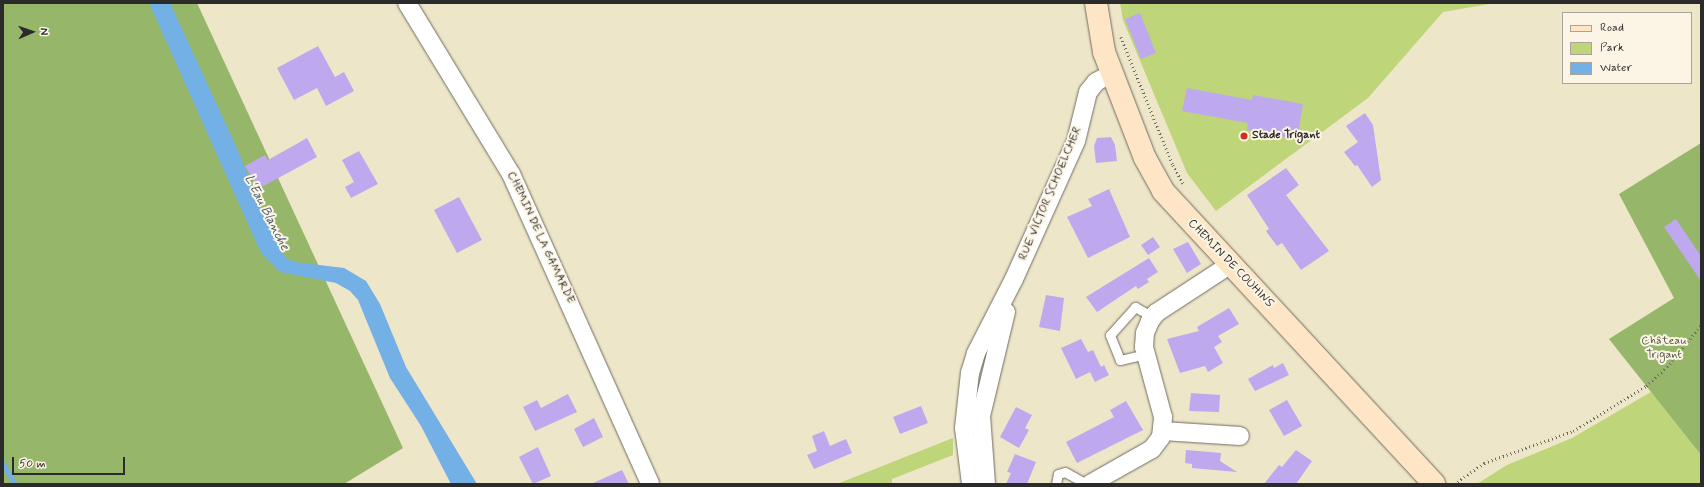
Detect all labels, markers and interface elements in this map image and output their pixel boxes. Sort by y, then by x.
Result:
north arrow [12,12,52,52]
legend [1562,12,1692,84]
text: Road [1600,20,1624,36]
text: N [37,28,51,35]
text: Park [1600,40,1624,56]
text: Water [1600,60,1632,76]
street label: RUE VICTOR SCHOELCHER [1016,124,1086,264]
place label: Stade Trigant [1252,129,1320,143]
marker: Stade Trigant [1239,131,1249,141]
street label: CHEMIN DE LA GAMARDE [503,169,577,307]
water label: L'Eau Blanche [240,173,292,253]
street label: CHEMIN DE COUHINS [1184,217,1276,311]
park label: Château Trigant [1641,335,1687,363]
scale bar [14,449,127,475]
text: 50 m [19,456,46,472]

